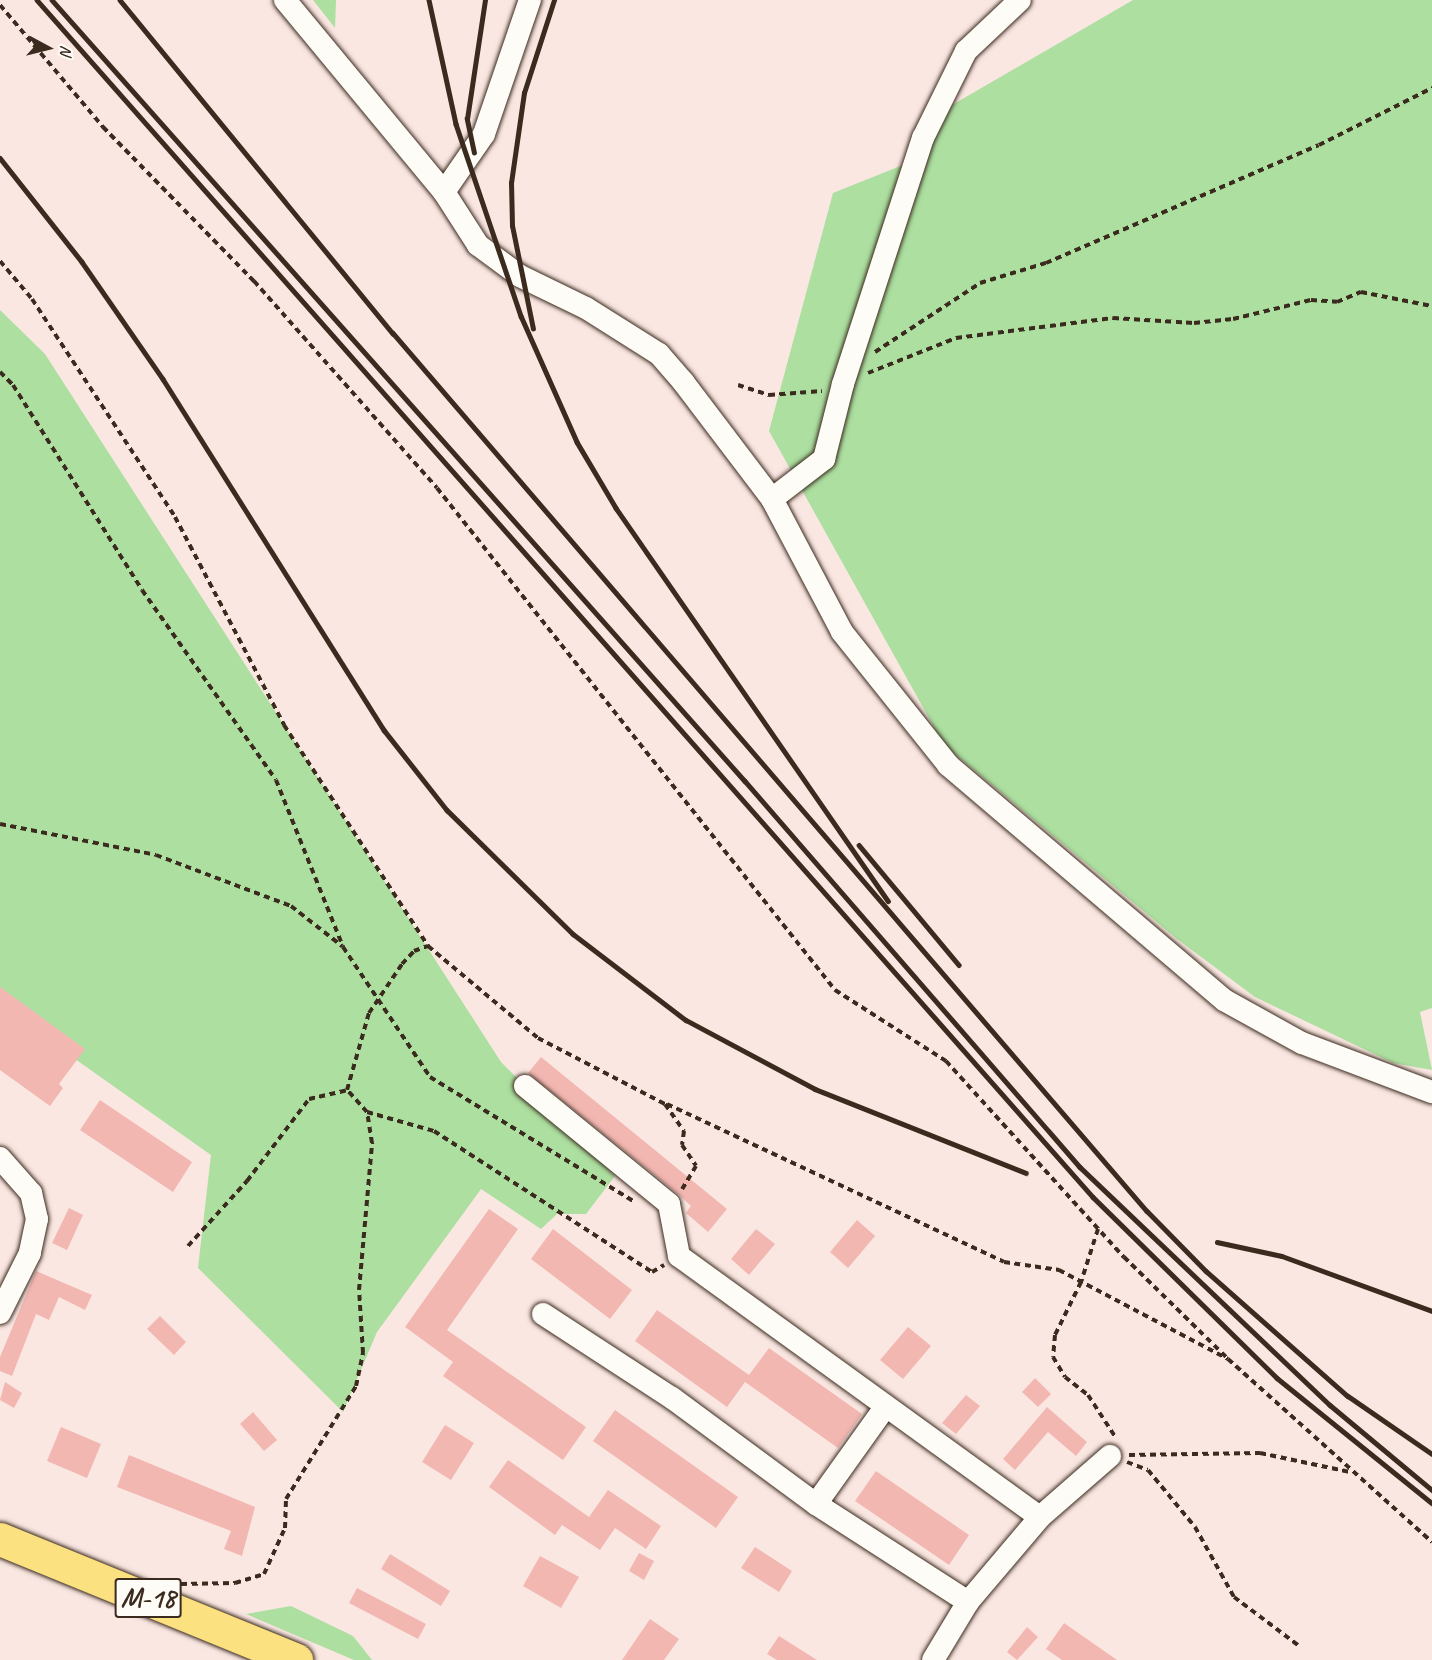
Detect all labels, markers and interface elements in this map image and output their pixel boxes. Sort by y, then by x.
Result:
north arrow [18,18,78,78]
text: N [55,44,76,56]
road number: М-18 [114,1573,182,1623]

